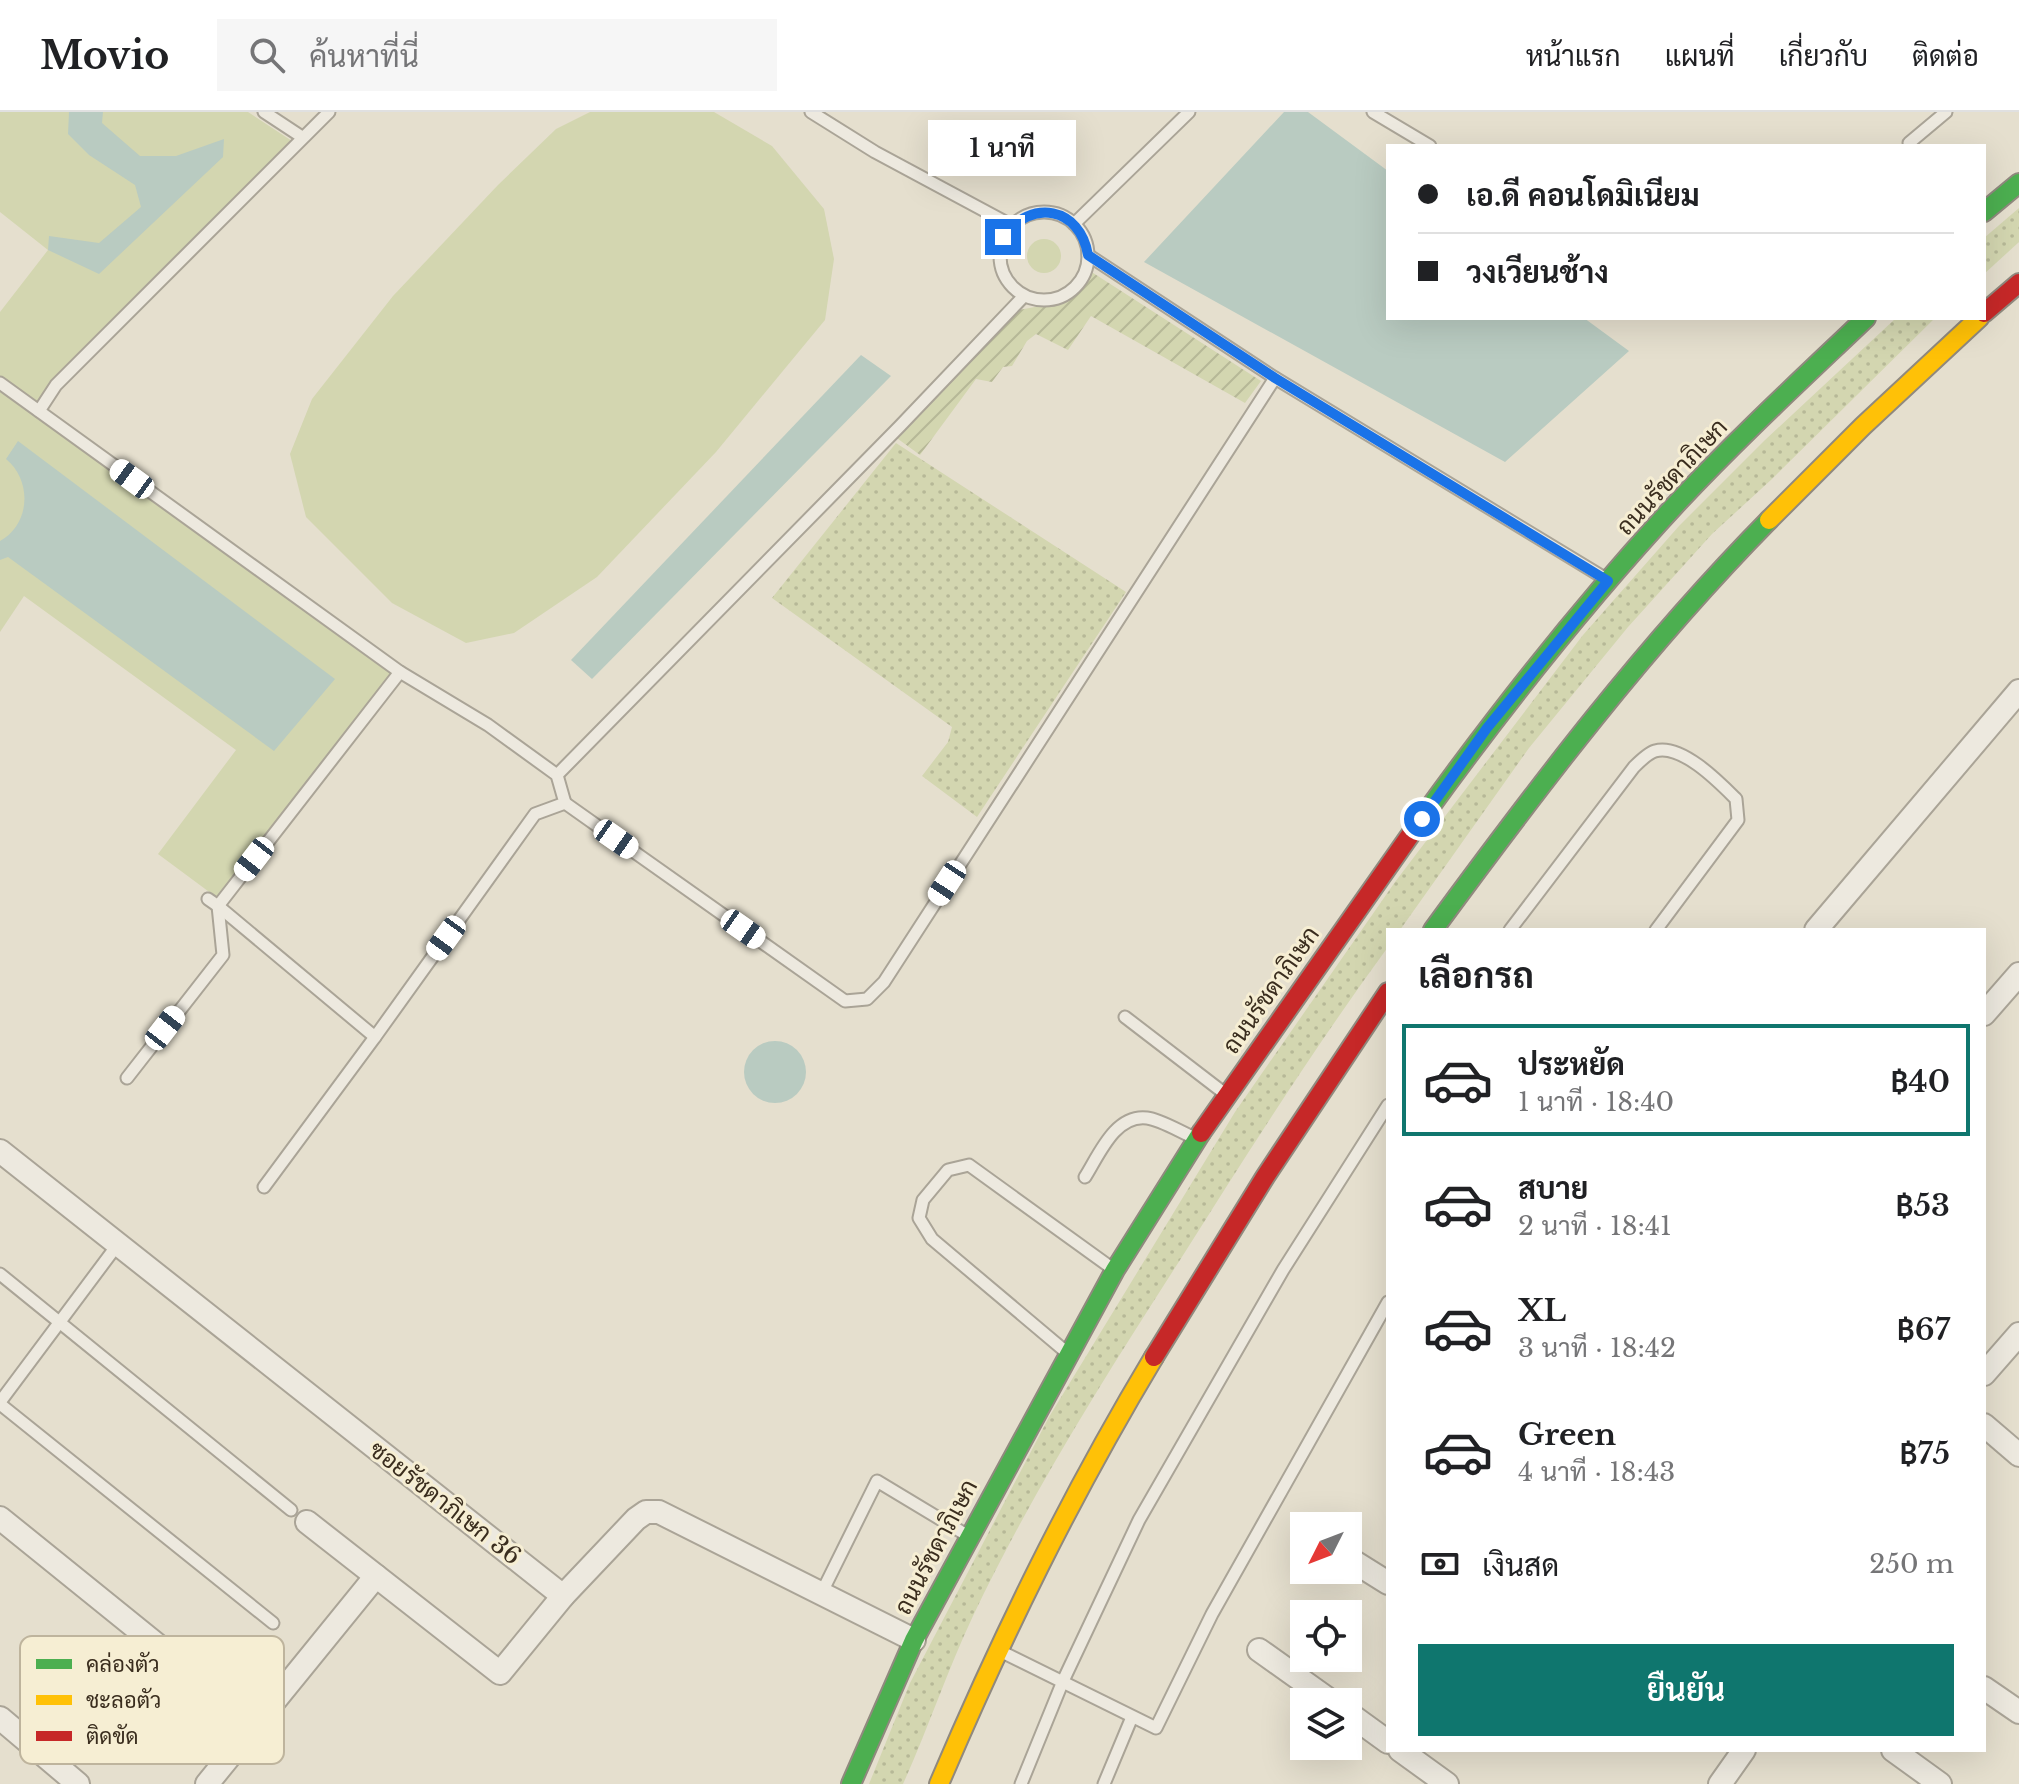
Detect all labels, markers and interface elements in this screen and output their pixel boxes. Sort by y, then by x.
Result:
search box [217,19,777,91]
text: Movio [40,32,169,79]
icon: search [245,33,289,77]
text: ค้นหาที่นี่ [309,38,419,75]
text: หน้าแรก [1526,39,1621,74]
text: แผนที่ [1665,39,1735,74]
text: เกี่ยวกับ [1779,39,1868,74]
text: ติดต่อ [1912,39,1979,74]
callout: 1 นาที [929,121,1077,177]
text: 1 นาที [969,132,1035,164]
text: เอ.ดี คอนโดมิเนียม [1466,177,1700,214]
route end [985,219,1021,255]
text: วงเวียนช้าง [1466,254,1609,291]
street label: ถนนรัชดาภิเษก [1610,412,1733,541]
car [106,455,158,503]
route start [1404,801,1440,837]
car [589,815,643,863]
car [230,833,278,885]
car [924,856,970,910]
car [716,905,770,953]
car [422,912,470,964]
street label: ถนนรัชดาภิเษก [1216,920,1325,1059]
text: เลือกรถ [1418,953,1534,998]
car [141,1002,189,1054]
icon: car [1422,1044,1494,1116]
text: ประหยัด [1518,1046,1625,1083]
text: ฿40 [1891,1063,1950,1100]
text: 1 นาที · 18:40 [1518,1086,1674,1118]
icon: car [1422,1168,1494,1240]
text: สบาย [1518,1170,1588,1207]
text: ฿53 [1896,1187,1950,1224]
text: 2 นาที · 18:41 [1518,1210,1672,1242]
icon: car [1422,1292,1494,1364]
text: XL [1518,1292,1566,1329]
text: ฿67 [1897,1311,1950,1348]
text: 3 นาที · 18:42 [1518,1332,1676,1364]
icon: car [1422,1416,1494,1488]
text: Green [1518,1416,1616,1453]
street label: ซอยรัชดาภิเษก 36 [364,1435,527,1571]
text: ฿75 [1900,1435,1950,1472]
text: 4 นาที · 18:43 [1518,1456,1675,1488]
street label: ถนนรัชดาภิเษก [888,1474,983,1619]
north arrow [1290,1512,1362,1584]
map controls [1290,1512,1362,1760]
icon: cash [1418,1542,1462,1586]
text: เงินสด [1482,1547,1559,1584]
text: 250 m [1869,1548,1954,1580]
button: locate [1290,1600,1362,1672]
legend [20,1636,284,1764]
button: ยืนยัน [1418,1644,1954,1736]
text: คล่องตัว [86,1651,160,1678]
text: ชะลอตัว [86,1687,161,1714]
button: layers [1290,1688,1362,1760]
text: ติดขัด [86,1723,138,1750]

